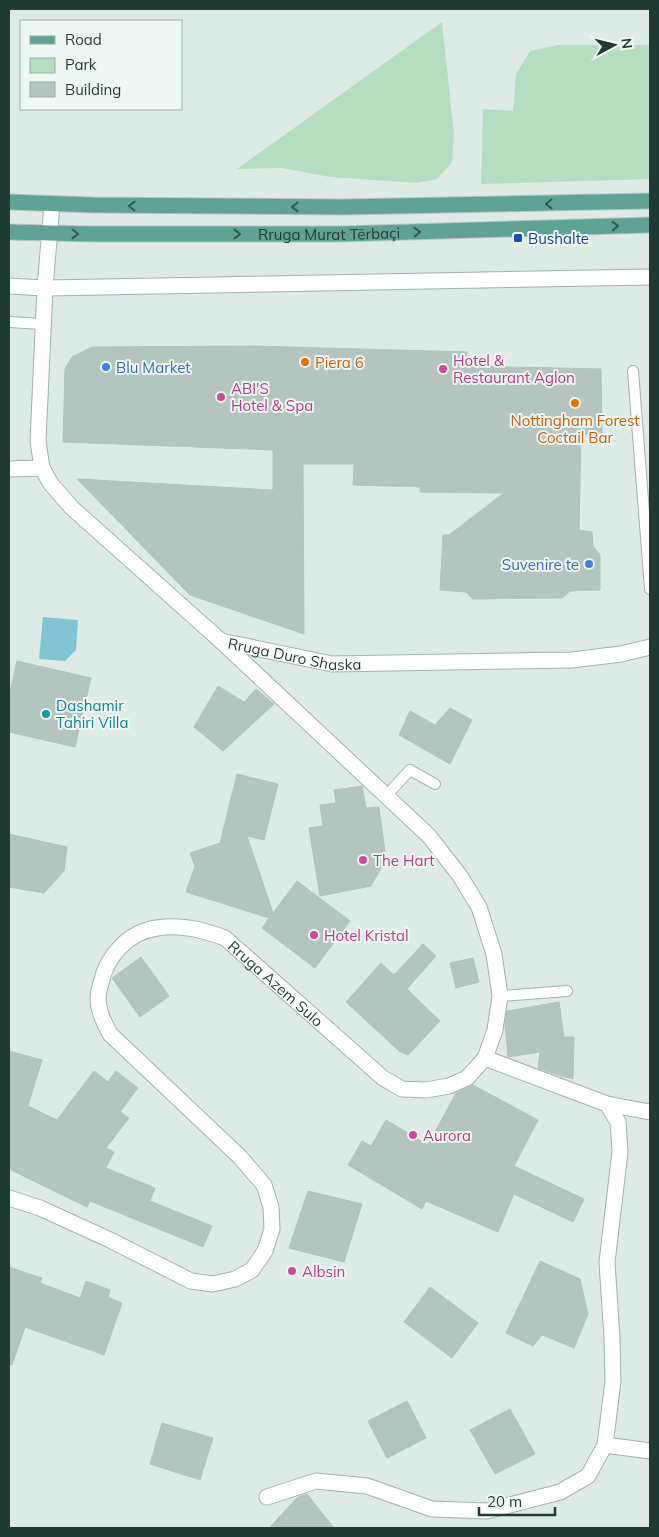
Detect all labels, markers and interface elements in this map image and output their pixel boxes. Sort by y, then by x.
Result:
legend [20,20,182,110]
north arrow [589,20,639,70]
text: Road [65,30,102,49]
text: N [617,37,636,50]
text: Park [65,55,97,74]
text: Building [65,80,121,99]
one-way arrow [545,198,553,209]
one-way arrow [128,201,136,211]
one-way arrow [291,202,298,212]
one-way arrow [611,221,619,232]
street label: Rruga Murat Tërbaçi [258,223,400,244]
one-way arrow [414,226,422,237]
one-way arrow [72,229,79,239]
one-way arrow [234,229,242,239]
place label: Bushalte [528,229,589,248]
marker: Bushalte [512,232,524,244]
place label: Hotel & Restaurant Aglon [453,351,575,387]
place label: Piera 6 [315,353,364,372]
marker: Piera 6 [299,356,311,368]
place label: Blu Market [116,358,191,377]
marker: Blu Market [100,361,112,373]
marker: Hotel & Restaurant Aglon [437,363,449,375]
place label: ABI'S Hotel & Spa [231,379,313,415]
marker: ABI'S Hotel & Spa [215,391,227,403]
marker: Nottingham Forest Coctail Bar [569,397,581,409]
place label: Nottingham Forest Coctail Bar [510,411,640,447]
place label: Suvenire te [502,555,579,574]
marker: Suvenire te [583,558,595,570]
street label: Rruga Duro Shaska [226,633,362,674]
place label: Dashamir Tahiri Villa [56,696,128,732]
marker: Dashamir Tahiri Villa [40,708,52,720]
place label: The Hart [373,851,435,870]
marker: The Hart [357,854,369,866]
place label: Hotel Kristal [324,926,409,945]
marker: Hotel Kristal [308,929,320,941]
street label: Rruga Azem Sulo [225,936,327,1030]
place label: Aurora [423,1126,471,1145]
marker: Aurora [407,1129,419,1141]
place label: Albsin [302,1262,345,1281]
marker: Albsin [286,1265,298,1277]
scale bar [479,1484,555,1516]
text: 20 m [487,1492,522,1511]

